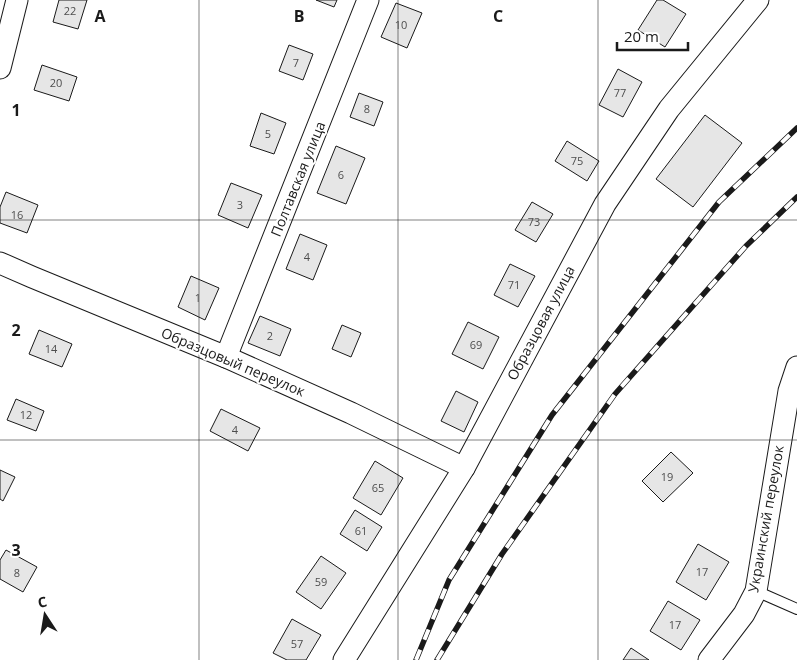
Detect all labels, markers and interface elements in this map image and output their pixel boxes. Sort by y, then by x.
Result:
house number: 22 [64,3,76,18]
text: A [94,5,106,27]
text: B [294,5,304,27]
text: C [493,5,503,27]
house number: 10 [395,17,407,32]
scale bar [617,20,688,52]
text: 20 m [624,26,659,46]
house number: 7 [293,55,299,70]
house number: 20 [50,75,62,90]
house number: 77 [614,85,626,100]
text: 1 [11,99,21,121]
house number: 8 [364,101,370,116]
street label: Полтавская улица [266,118,329,239]
house number: 5 [265,126,271,141]
house number: 75 [571,153,583,168]
house number: 6 [338,167,344,182]
house number: 3 [237,197,243,212]
house number: 16 [11,207,23,222]
house number: 73 [528,214,540,229]
house number: 4 [304,249,311,264]
street label: Образцовая улица [502,262,579,383]
house number: 71 [508,277,520,292]
house number: 1 [195,290,201,305]
text: 2 [11,319,21,341]
street label: Образцовый переулок [158,323,309,401]
house number: 2 [267,328,273,343]
house number: 69 [470,337,482,352]
house number: 14 [45,341,58,356]
house number: 12 [20,407,32,422]
house number: 4 [232,422,239,437]
street label: Украинский переулок [743,443,788,594]
house number: 19 [661,469,673,484]
house number: 65 [372,480,384,495]
house number: 61 [355,523,367,538]
text: 3 [11,539,21,561]
house number: 17 [696,564,708,579]
house number: 8 [14,565,20,580]
house number: 59 [315,574,327,589]
north arrow [20,590,70,640]
text: С [36,592,49,612]
house number: 17 [669,617,681,632]
house number: 57 [291,636,303,651]

